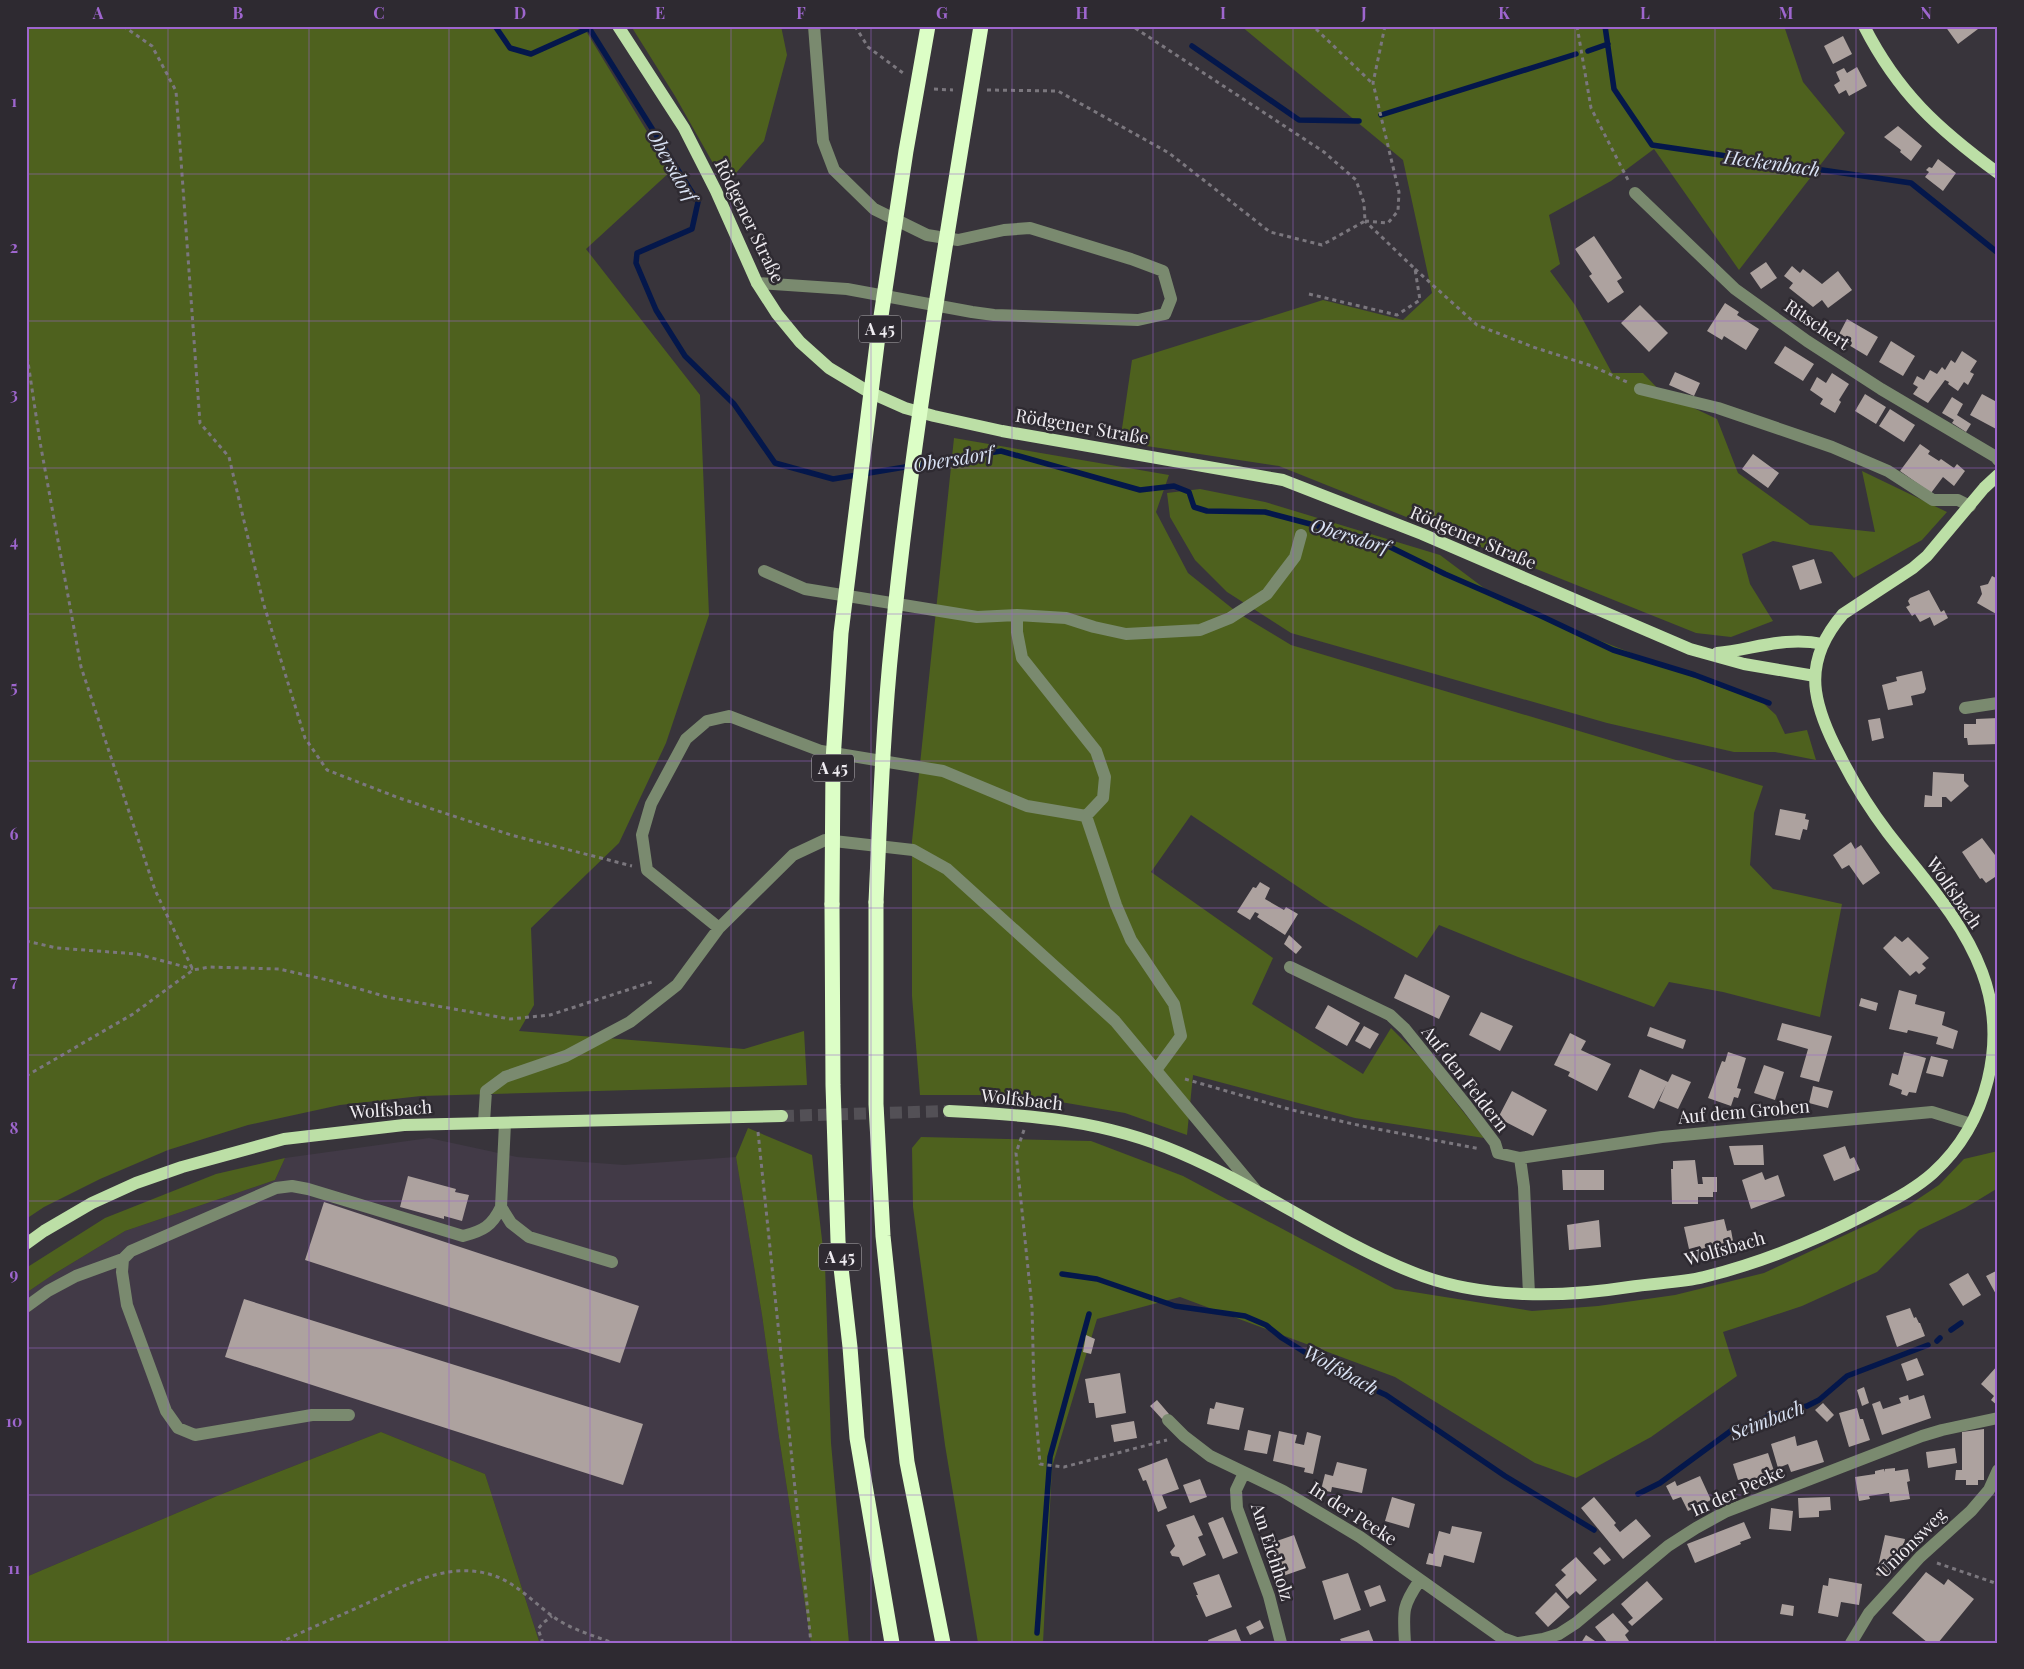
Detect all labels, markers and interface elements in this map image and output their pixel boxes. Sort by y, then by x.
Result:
text: A [92,2,104,23]
text: B [233,2,244,23]
text: C [373,2,385,23]
text: D [514,2,526,23]
text: E [655,2,665,23]
text: F [796,2,806,23]
text: G [936,2,948,23]
text: H [1076,2,1089,23]
text: I [1220,2,1226,23]
text: J [1360,2,1367,23]
text: K [1498,2,1510,23]
text: L [1640,2,1650,23]
text: M [1779,2,1794,23]
text: N [1920,2,1932,23]
text: 1 [11,90,17,111]
water label: Obersdorf [641,123,706,209]
water label: Heckenbach [1721,142,1822,182]
street label: Rödgener Straße [710,155,790,287]
text: 2 [10,236,18,257]
street label: Ritschert [1780,293,1856,355]
road number: A 45 [859,316,901,342]
text: 3 [10,383,18,404]
street label: Rödgener Straße [1014,402,1151,450]
water label: Obersdorf [911,438,999,477]
street label: Rödgener Straße [1407,500,1540,575]
water label: Obersdorf [1308,511,1396,560]
text: 4 [10,530,18,551]
text: 5 [10,676,18,697]
road number: A 45 [812,754,854,781]
text: 6 [10,823,19,844]
street label: Wolfsbach [1921,851,1988,933]
text: 7 [10,970,18,991]
street label: Auf den Feldern [1416,1019,1515,1137]
street label: Wolfsbach [979,1083,1065,1115]
street label: Auf dem Groben [1676,1093,1811,1129]
street label: Wolfsbach [348,1094,433,1124]
text: 8 [10,1117,19,1138]
street label: Wolfsbach [1681,1225,1768,1271]
road number: A 45 [819,1244,861,1270]
text: 9 [10,1263,19,1284]
water label: Wolfsbach [1299,1338,1384,1400]
water label: Seimbach [1725,1393,1808,1445]
text: 10 [6,1410,22,1431]
street label: In der Peeke [1687,1459,1788,1521]
street label: In der Peeke [1305,1476,1402,1550]
street label: Am Eichholz [1246,1499,1300,1604]
street label: Unionsweg [1871,1502,1952,1582]
text: 11 [8,1557,20,1578]

